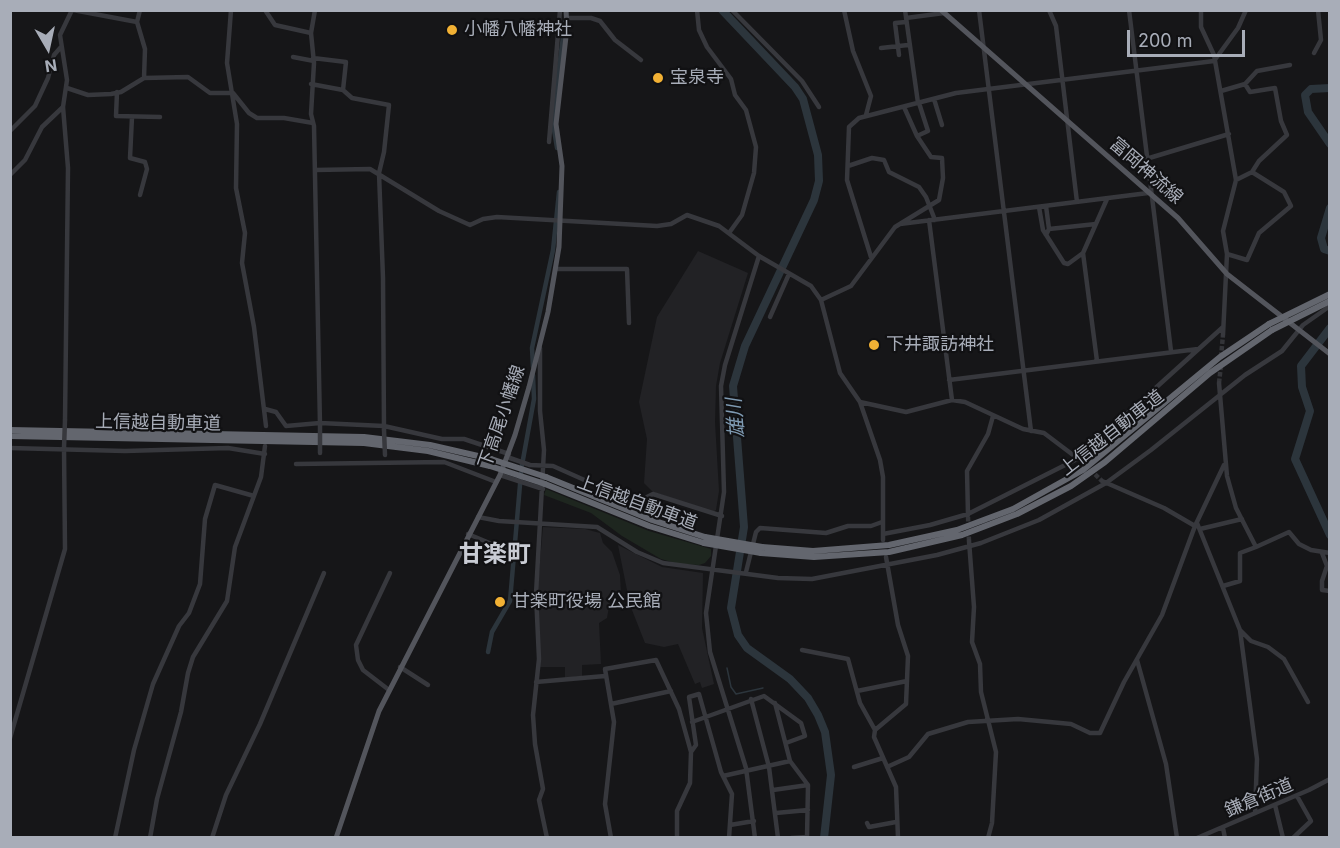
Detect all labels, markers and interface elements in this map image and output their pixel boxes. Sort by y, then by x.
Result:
north arrow [18,18,78,78]
scale bar [1130,18,1248,56]
place label: 小幡八幡神社 [464,19,572,41]
marker: 小幡八幡神社 [445,23,459,37]
text: 200 m [1138,30,1193,51]
text: N [43,55,58,77]
place label: 宝泉寺 [670,67,724,89]
marker: 宝泉寺 [651,71,665,85]
street label: 富岡神流線 [1105,133,1187,209]
place label: 下井諏訪神社 [886,334,994,356]
marker: 下井諏訪神社 [867,338,881,352]
street label: 下高尾小幡線 [474,362,530,472]
street label: 上信越自動車道 [1056,386,1168,480]
water label: 雄川 [722,397,750,439]
street label: 上信越自動車道 [95,411,221,435]
street label: 上信越自動車道 [574,471,700,535]
district label: 甘楽町 [459,541,531,569]
place label: 甘楽町役場 公民館 [512,591,661,613]
marker: 甘楽町役場 公民館 [493,595,507,609]
street label: 鎌倉街道 [1222,774,1296,822]

